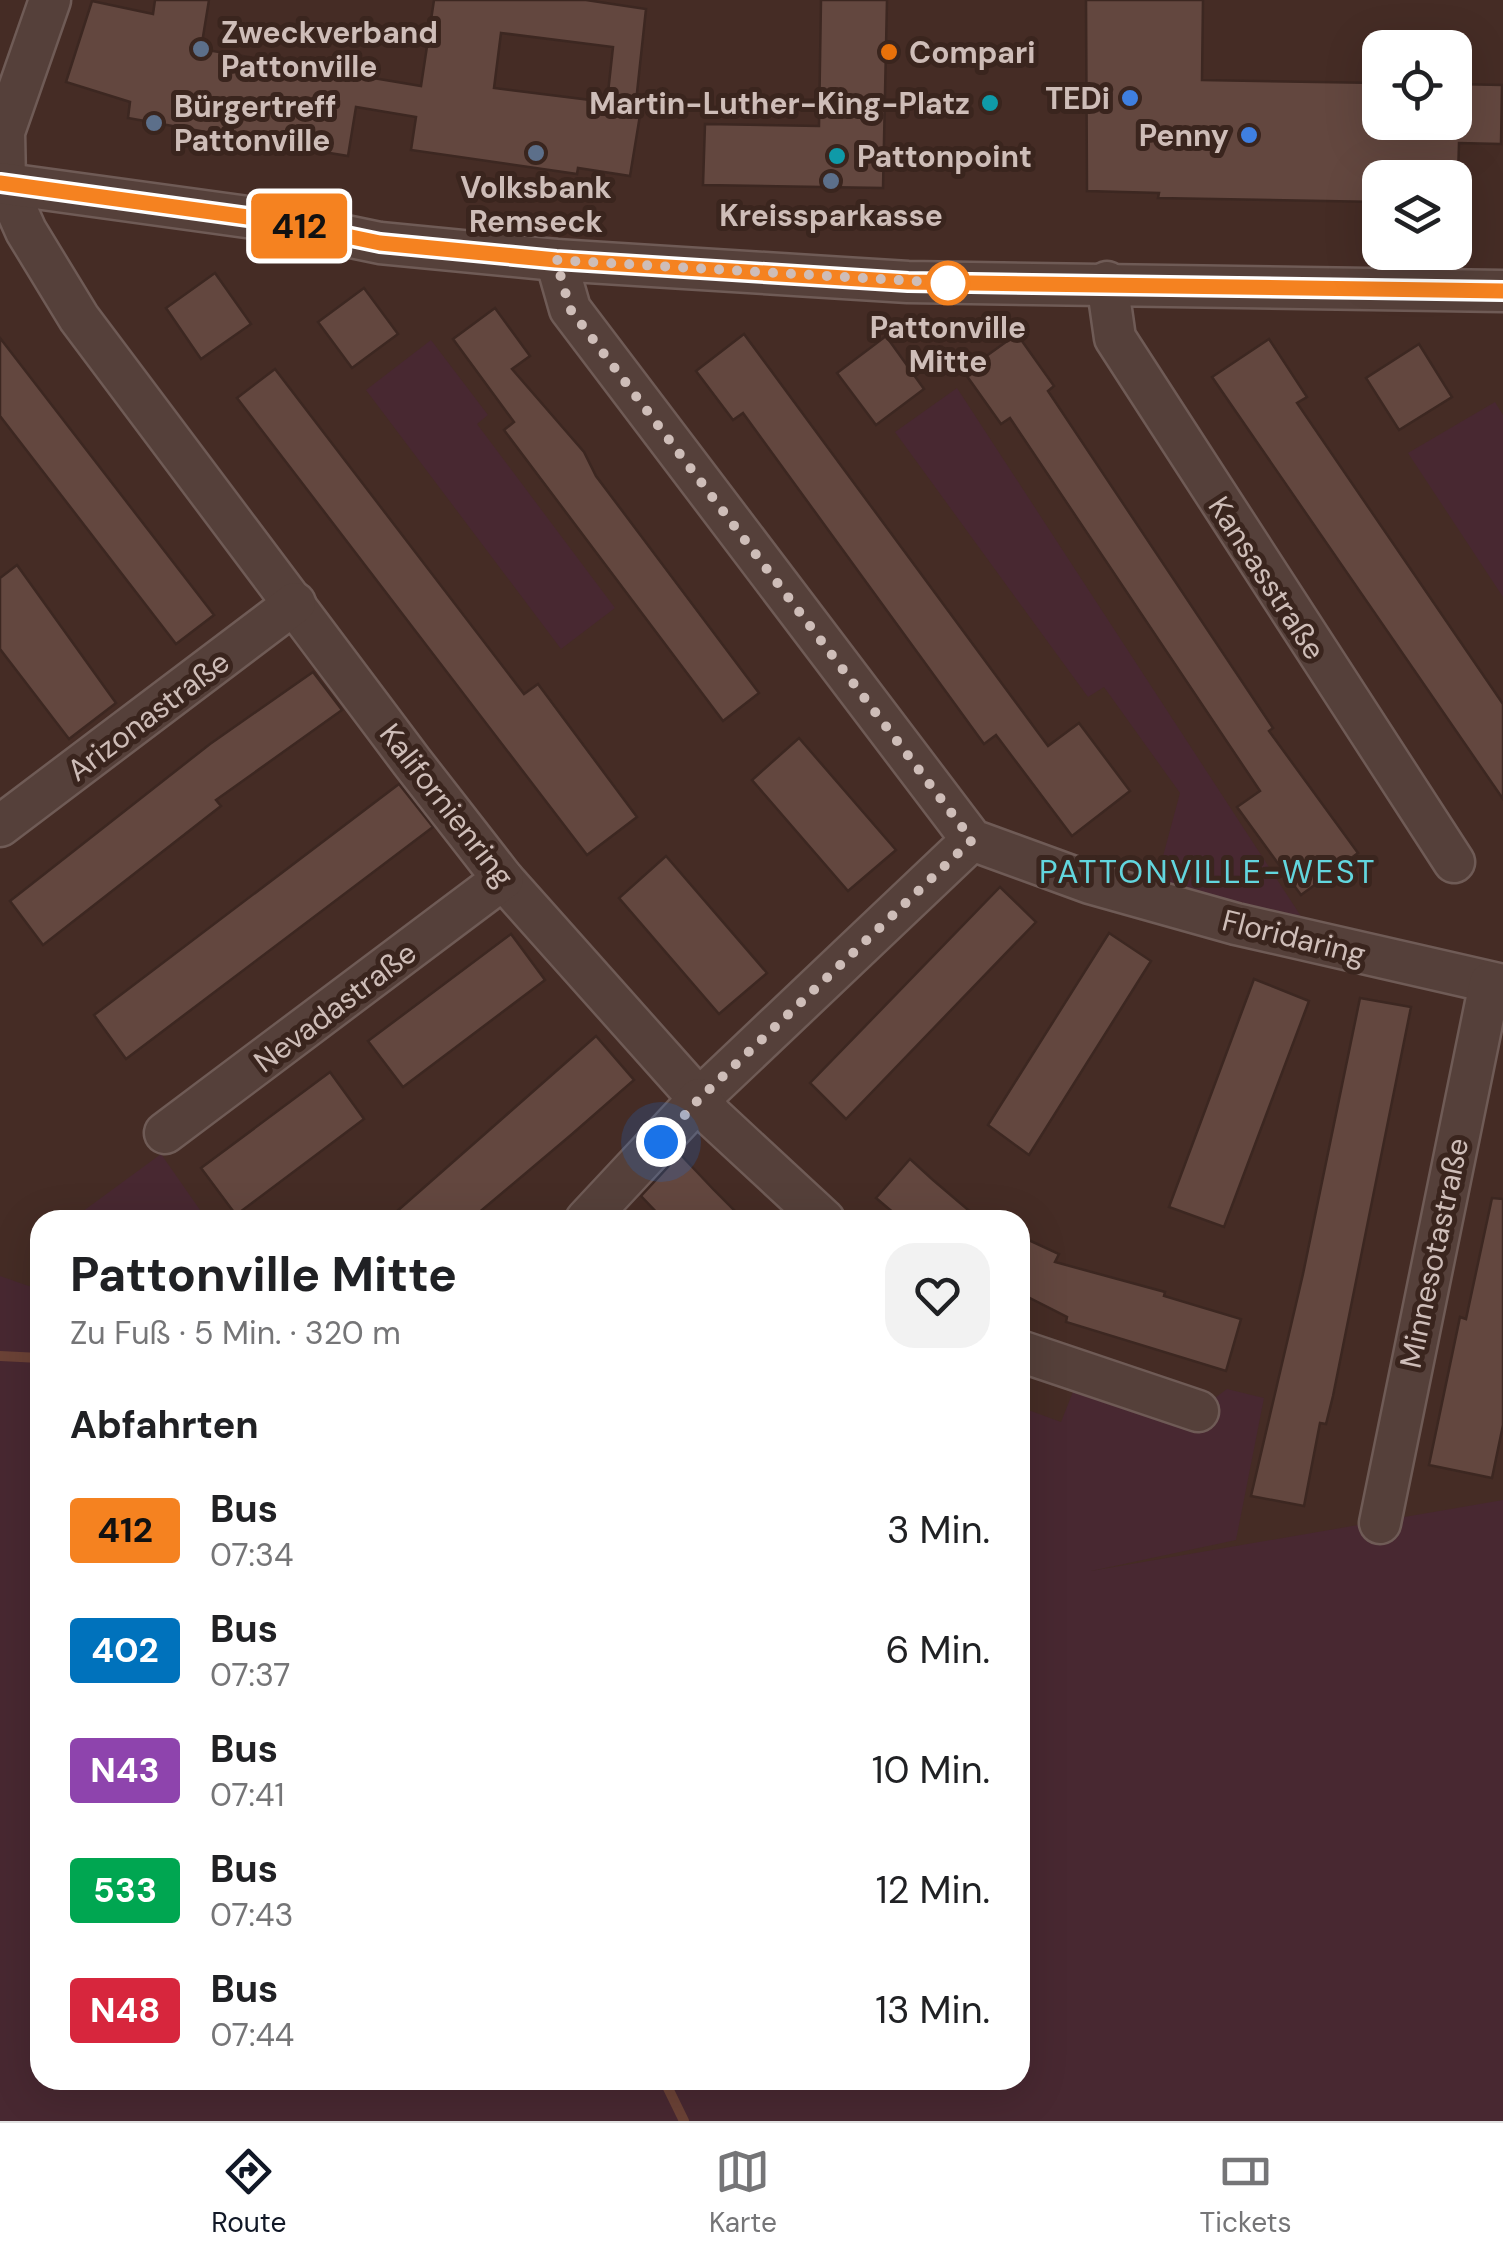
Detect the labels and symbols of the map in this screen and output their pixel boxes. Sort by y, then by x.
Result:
place label: Zweckverband Pattonville [221,13,438,86]
place label: Compari [909,33,1035,72]
marker: Zweckverband Pattonville [190,38,212,60]
marker: Compari [878,41,900,63]
place label: TEDi [1045,79,1110,118]
place label: Martin-Luther-King-Platz [589,84,970,123]
place label: Bürgertreff Pattonville [174,87,336,160]
marker: TEDi [1119,87,1141,109]
marker: Martin-Luther-King-Platz [979,92,1001,114]
marker: Bürgertreff Pattonville [143,112,165,134]
place label: Penny [1139,116,1229,155]
marker: Penny [1238,124,1260,146]
place label: Pattonpoint [857,137,1032,176]
marker: Volksbank Remseck [525,142,547,164]
marker: Pattonpoint [826,145,848,167]
place label: Volksbank Remseck [460,168,612,241]
marker: Kreissparkasse [820,170,842,192]
line badge: 412 [242,194,356,258]
place label: Kreissparkasse [719,196,943,235]
marker: Pattonville Mitte [927,262,969,304]
place label: Pattonville Mitte [870,308,1026,381]
street label: Kansasstraße [1200,489,1334,667]
street label: Arizonastraße [59,642,237,790]
street label: Kalifornienring [371,716,523,894]
district label: PATTONVILLE-WEST [1039,851,1377,893]
street label: Floridaring [1218,900,1370,974]
street label: Nevadastraße [246,933,424,1081]
your location [636,1117,686,1167]
street label: Minnesotastraße [1391,1134,1477,1372]

